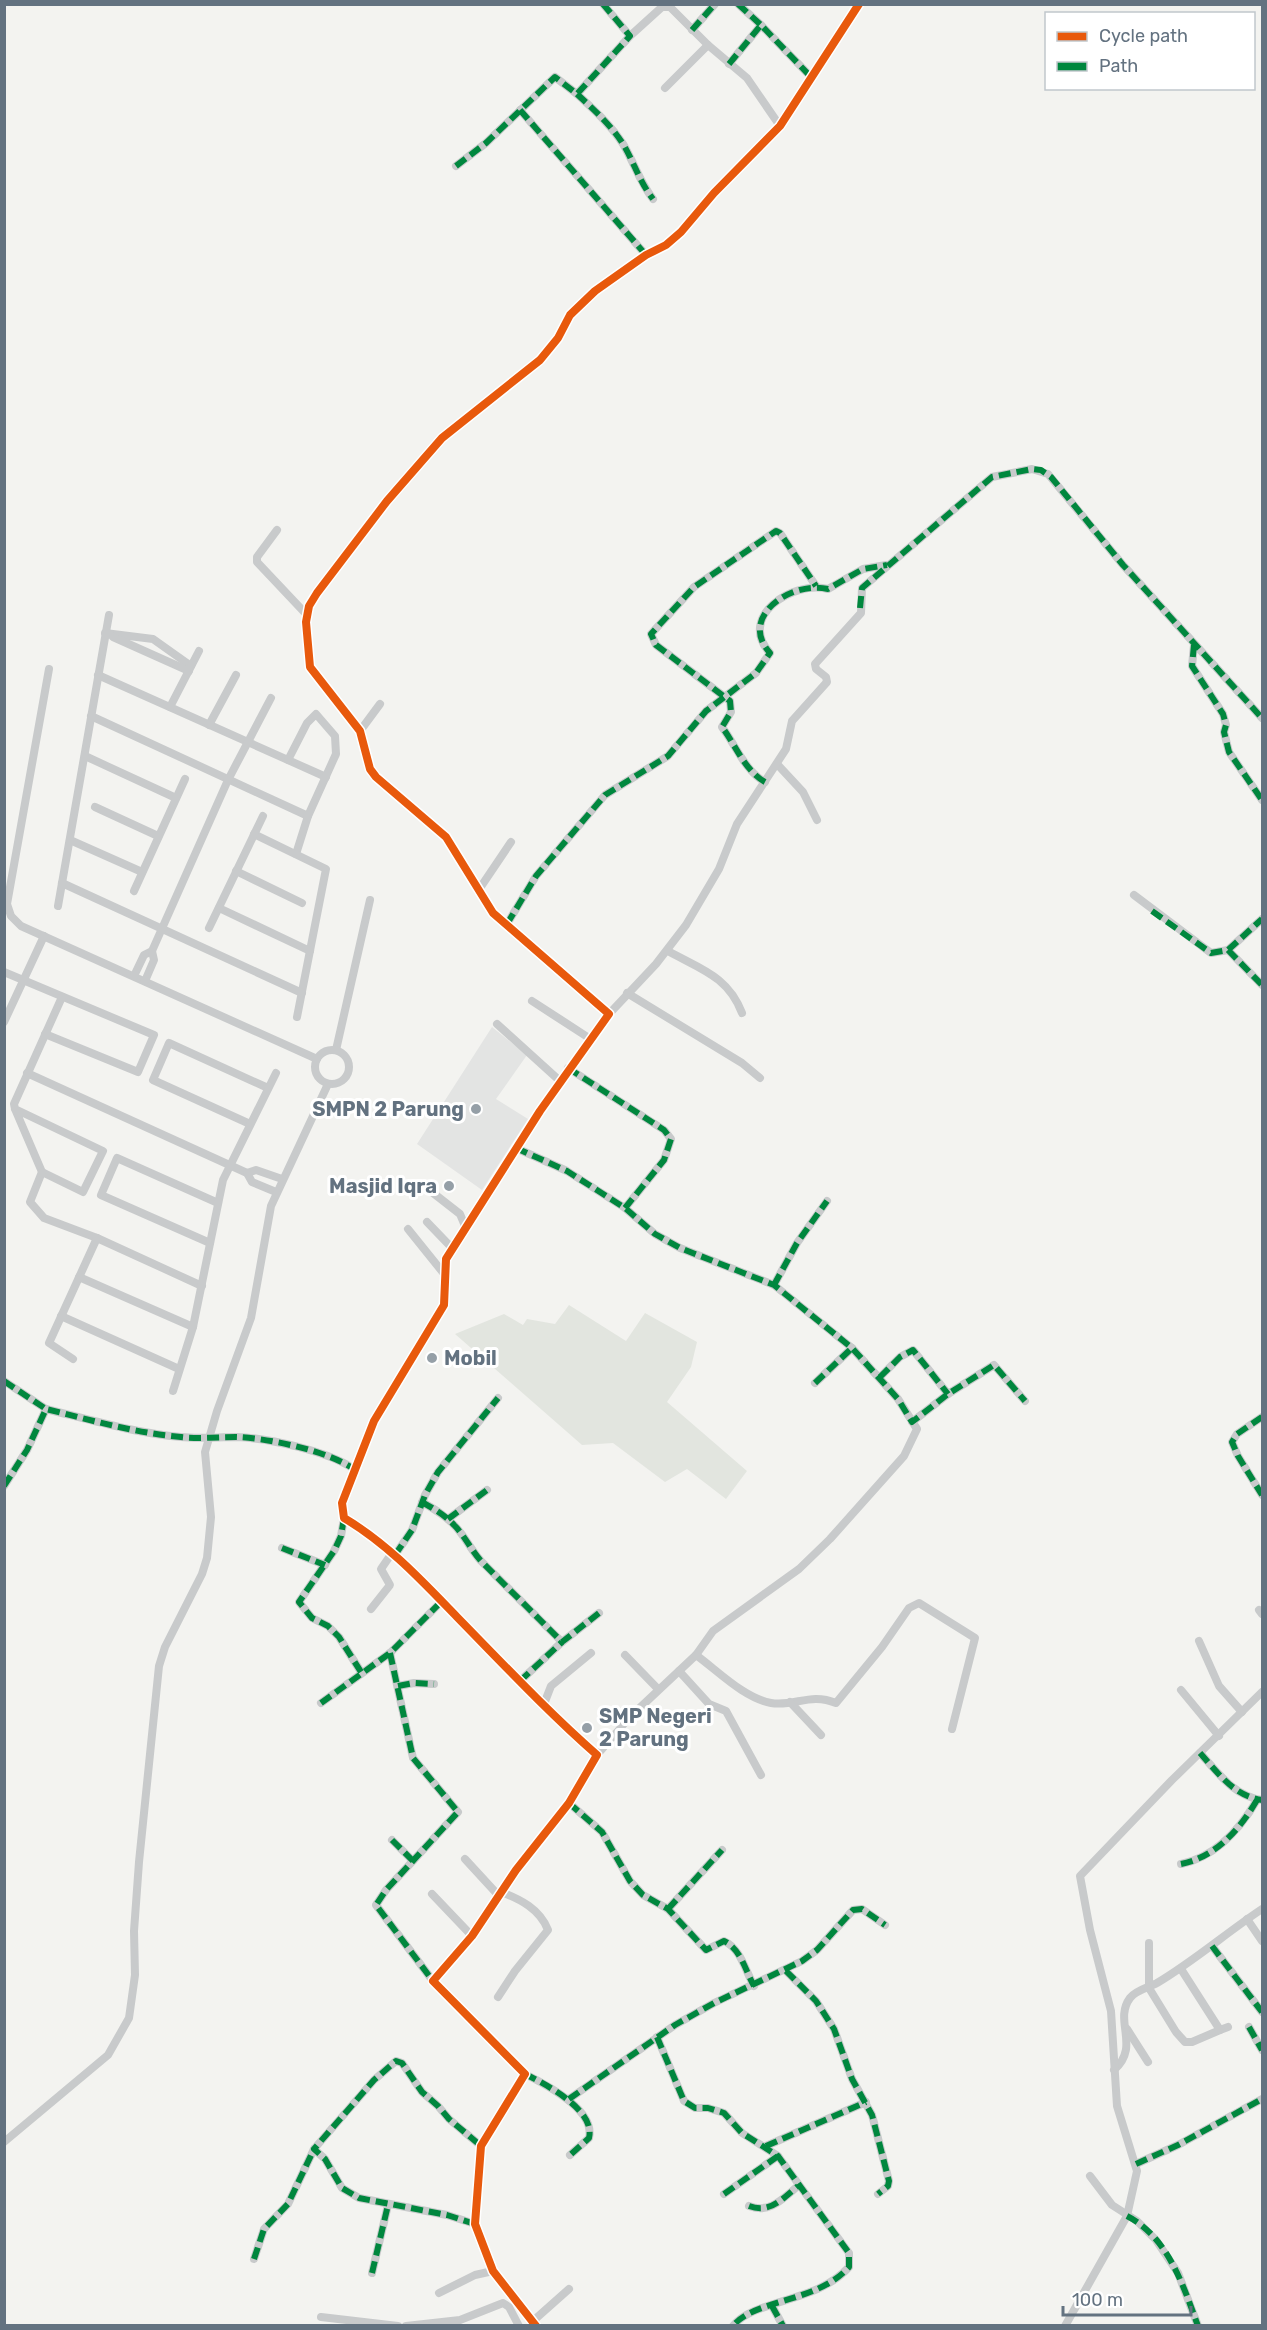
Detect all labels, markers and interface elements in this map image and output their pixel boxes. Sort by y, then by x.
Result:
legend [1045,12,1255,90]
text: Cycle path [1099,25,1188,47]
text: Path [1099,55,1138,77]
place label: SMPN 2 Parung [312,1097,464,1121]
marker: SMPN 2 Parung [469,1102,483,1116]
place label: Masjid Iqra [329,1174,437,1198]
marker: Masjid Iqra [442,1179,456,1193]
place label: Mobil [444,1346,497,1370]
marker: Mobil [425,1351,439,1365]
place label: SMP Negeri 2 Parung [599,1704,712,1751]
marker: SMP Negeri 2 Parung [580,1721,594,1735]
scale bar [1063,2279,1190,2317]
text: 100 m [1072,2289,1123,2311]

